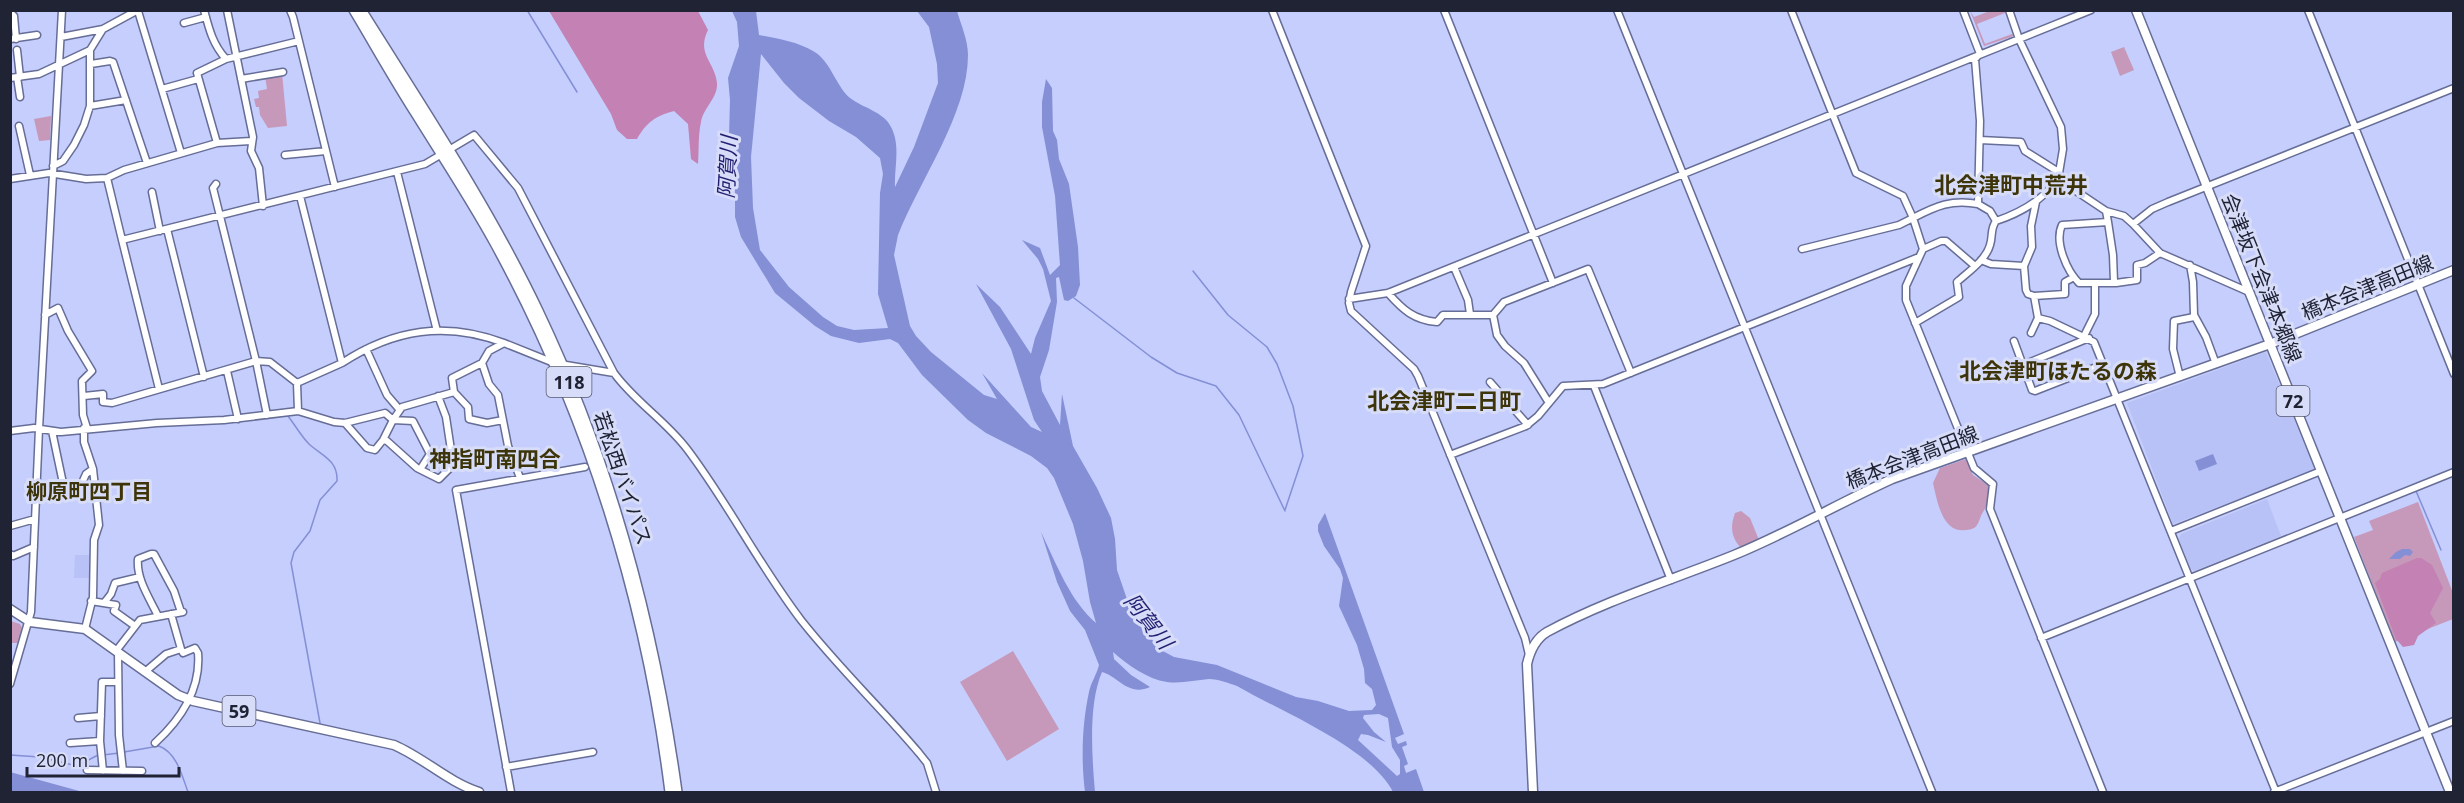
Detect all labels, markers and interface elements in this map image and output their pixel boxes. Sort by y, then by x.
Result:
water label: 阿賀川 [711,133,743,199]
district label: 北会津町中荒井 [1934,169,2088,199]
street label: 会津坂下会津本郷線 [2216,189,2308,367]
street label: 橋本会津高田線 [2297,248,2437,326]
district label: 北会津町ほたるの森 [1959,355,2157,385]
road number: 118 [546,367,592,397]
district label: 北会津町二日町 [1367,385,1521,415]
road number: 72 [2276,386,2310,416]
street label: 若松西バイパス [588,408,658,548]
street label: 橋本会津高田線 [1842,419,1982,495]
district label: 神指町南四合 [429,443,561,473]
district label: 柳原町四丁目 [26,477,152,505]
water label: 阿賀川 [1119,588,1181,656]
road number: 59 [222,696,256,726]
scale bar [27,740,178,778]
text: 200 m [36,748,88,772]

